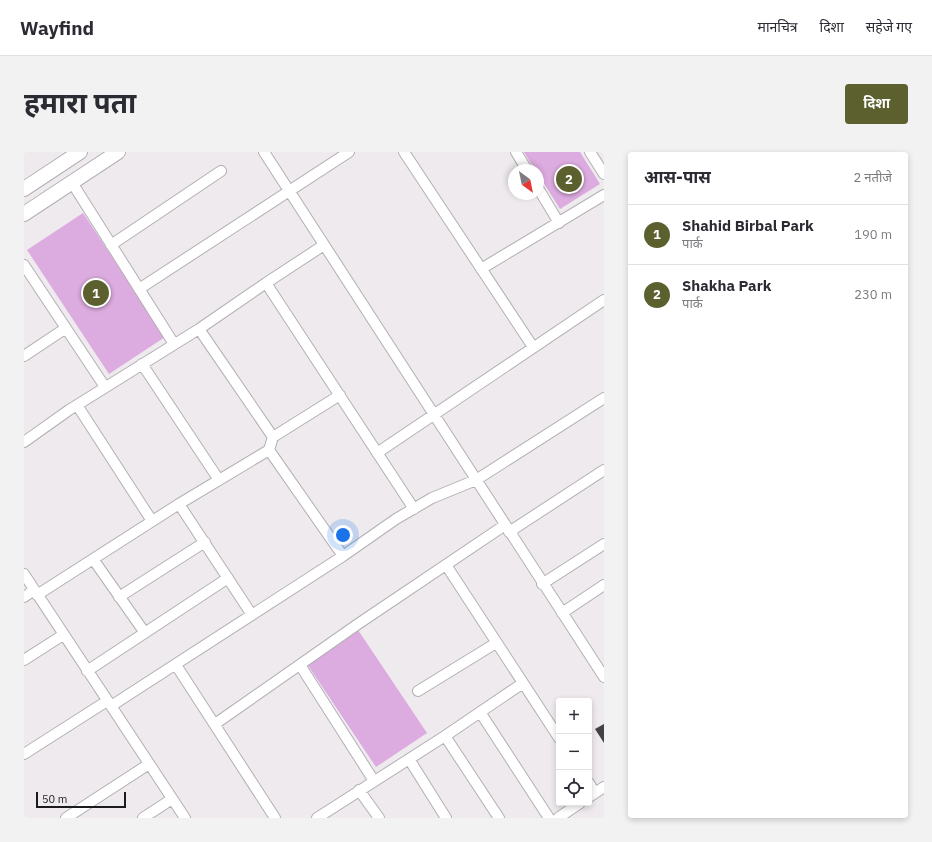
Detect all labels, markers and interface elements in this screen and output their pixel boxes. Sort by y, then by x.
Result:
text: Wayfind [20,16,94,40]
text: मानचित्र [758,18,798,36]
text: दिशा [820,18,844,36]
text: सहेजे गए [866,18,912,36]
text: हमारा पता [24,84,136,121]
button: दिशा [845,84,908,124]
north arrow [508,164,544,200]
pin: 2 [556,164,582,194]
text: आस-पास [644,166,711,188]
text: 2 नतीजे [853,169,892,186]
text: Shahid Birbal Park [682,216,814,235]
text: 1 [653,226,661,243]
text: 190 m [854,226,892,243]
text: पार्क [682,235,703,252]
text: Shakha Park [682,276,771,295]
pin: 1 [83,278,109,308]
text: 2 [653,286,661,303]
text: 230 m [854,286,892,303]
text: पार्क [682,295,703,312]
your location [333,525,353,545]
map controls [556,698,592,806]
button: + [556,698,592,734]
button: − [556,734,592,770]
button: locate [556,770,592,806]
scale bar [36,790,126,809]
text: 50 m [42,792,67,806]

